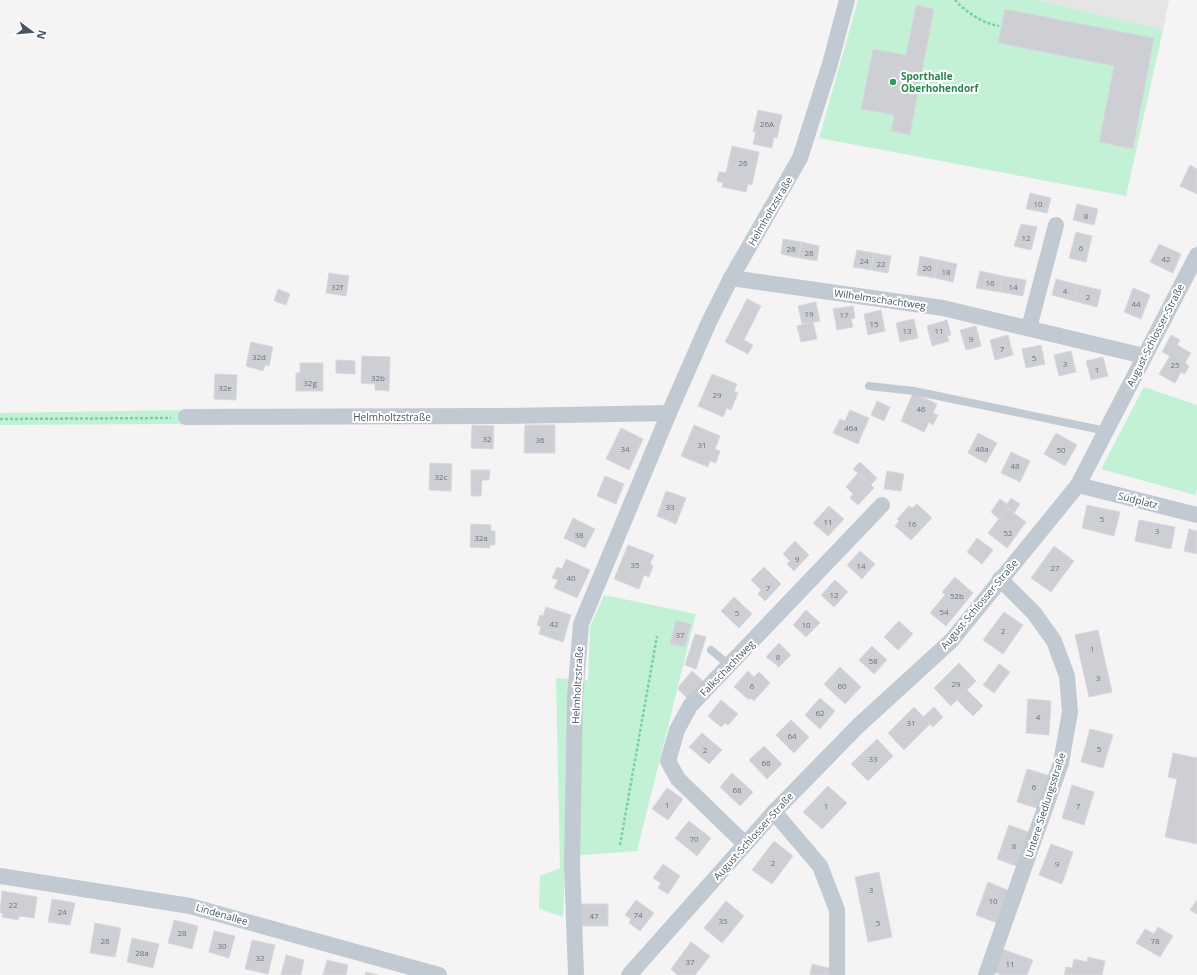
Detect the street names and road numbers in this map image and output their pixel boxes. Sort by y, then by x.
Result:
street label: Helmholtzstraße [745,174,796,248]
street label: August-Schlosser-Straße [1123,281,1187,389]
street label: Wilhelmschachtweg [833,286,927,312]
street label: Helmholtzstraße [353,410,431,424]
street label: Südplatz [1117,488,1159,512]
street label: August-Schlosser-Straße [937,556,1021,652]
street label: Falkschachtweg [697,636,758,699]
street label: Helmholtzstraße [568,646,586,724]
street label: Untere Siedlungsstraße [1021,750,1069,859]
street label: August-Schlosser-Straße [710,789,796,883]
street label: Lindenallee [194,900,250,928]

